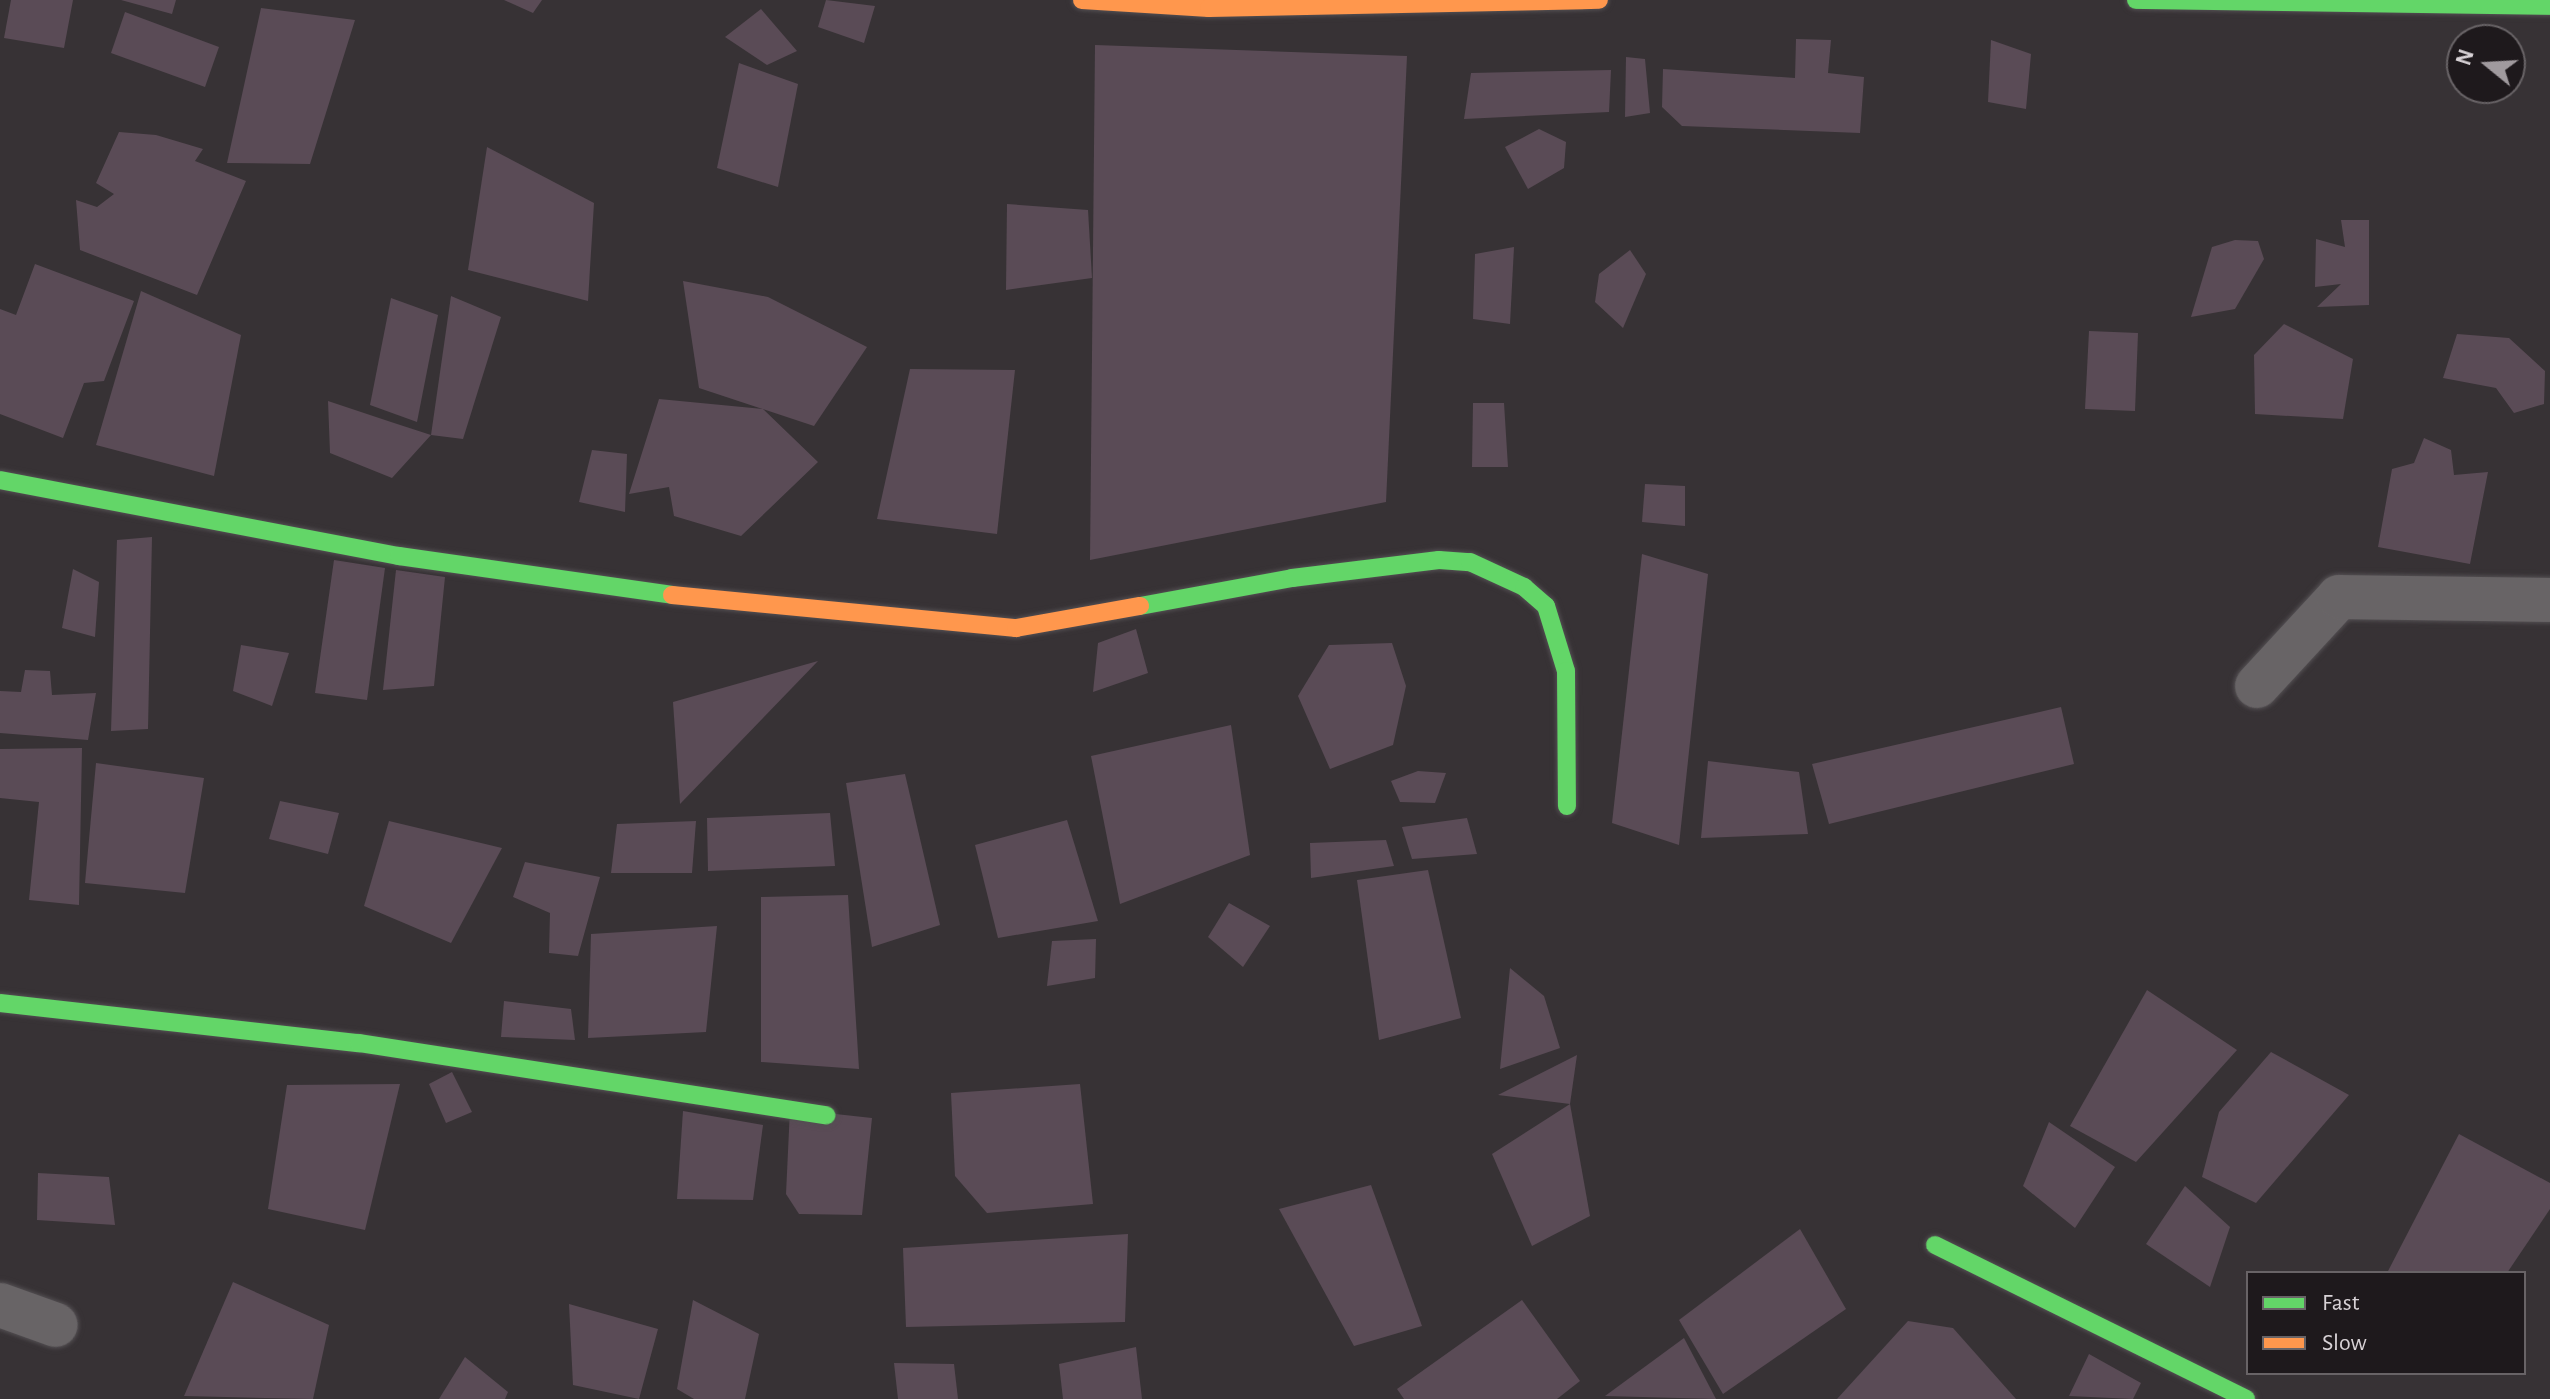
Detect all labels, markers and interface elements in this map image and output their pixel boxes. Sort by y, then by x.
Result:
north arrow [2446,24,2526,104]
text: N [2452,47,2478,68]
legend [2246,1271,2526,1375]
text: Fast [2322,1291,2359,1315]
text: Slow [2322,1331,2367,1355]

